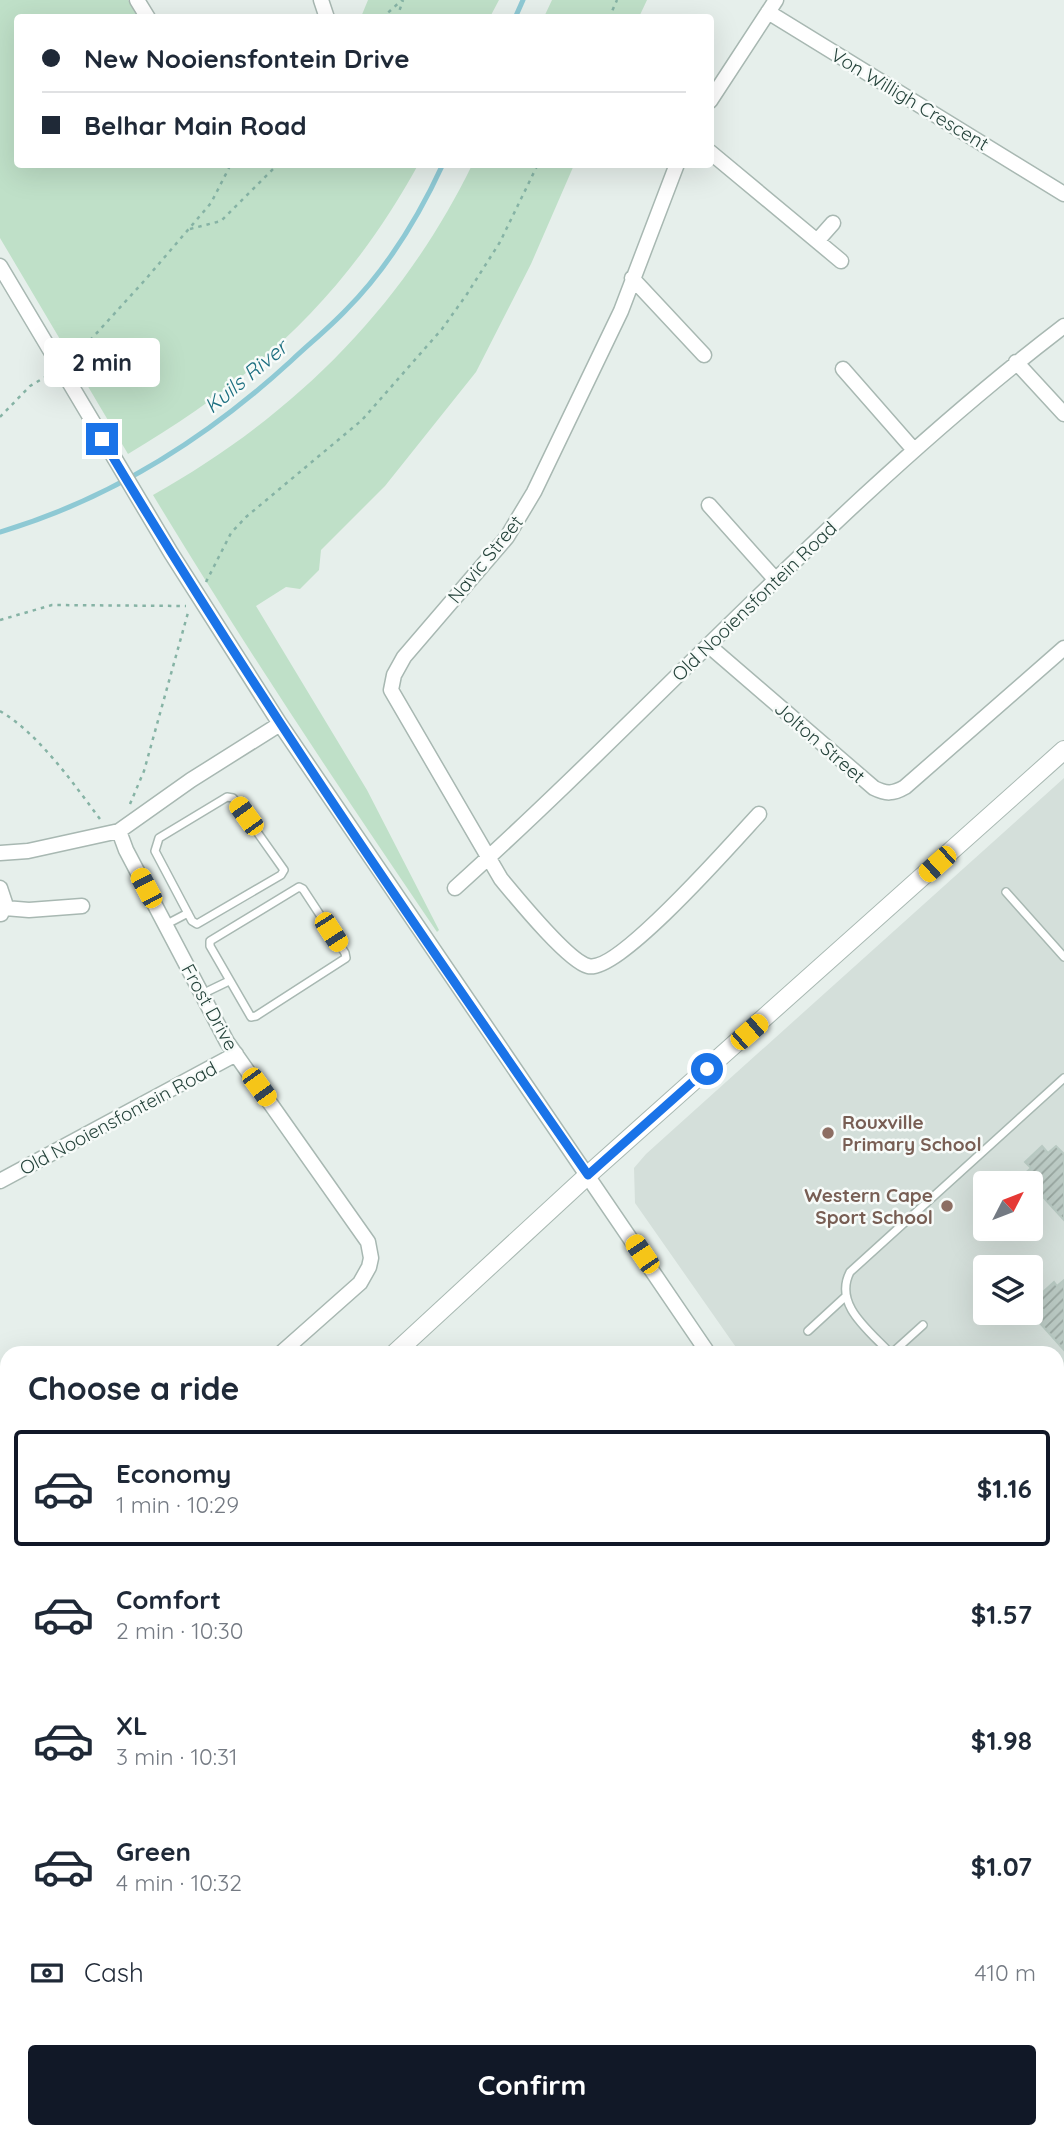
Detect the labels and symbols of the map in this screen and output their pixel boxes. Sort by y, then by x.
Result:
street label: Von Willigh Crescent [827,42,993,156]
water label: Kuils River [199,332,294,418]
callout: 2 min [44,338,160,386]
route end [86,423,118,455]
street label: Navic Street [442,510,528,608]
street label: Old Nooiensfontein Road [667,516,841,686]
street label: Jolton Street [770,696,870,788]
car [226,793,267,839]
car [915,842,960,886]
car [127,865,166,911]
car [311,909,352,955]
street label: Frost Drive [176,960,244,1054]
car [727,1010,772,1054]
route start [691,1053,723,1085]
street label: Old Nooiensfontein Road [15,1056,221,1180]
car [239,1064,280,1110]
place label: Rouxville Primary School [842,1110,982,1156]
marker: Rouxville Primary School [820,1125,836,1141]
north arrow [973,1171,1043,1241]
place label: Western Cape Sport School [804,1183,933,1229]
marker: Western Cape Sport School [939,1198,955,1214]
car [622,1231,663,1277]

